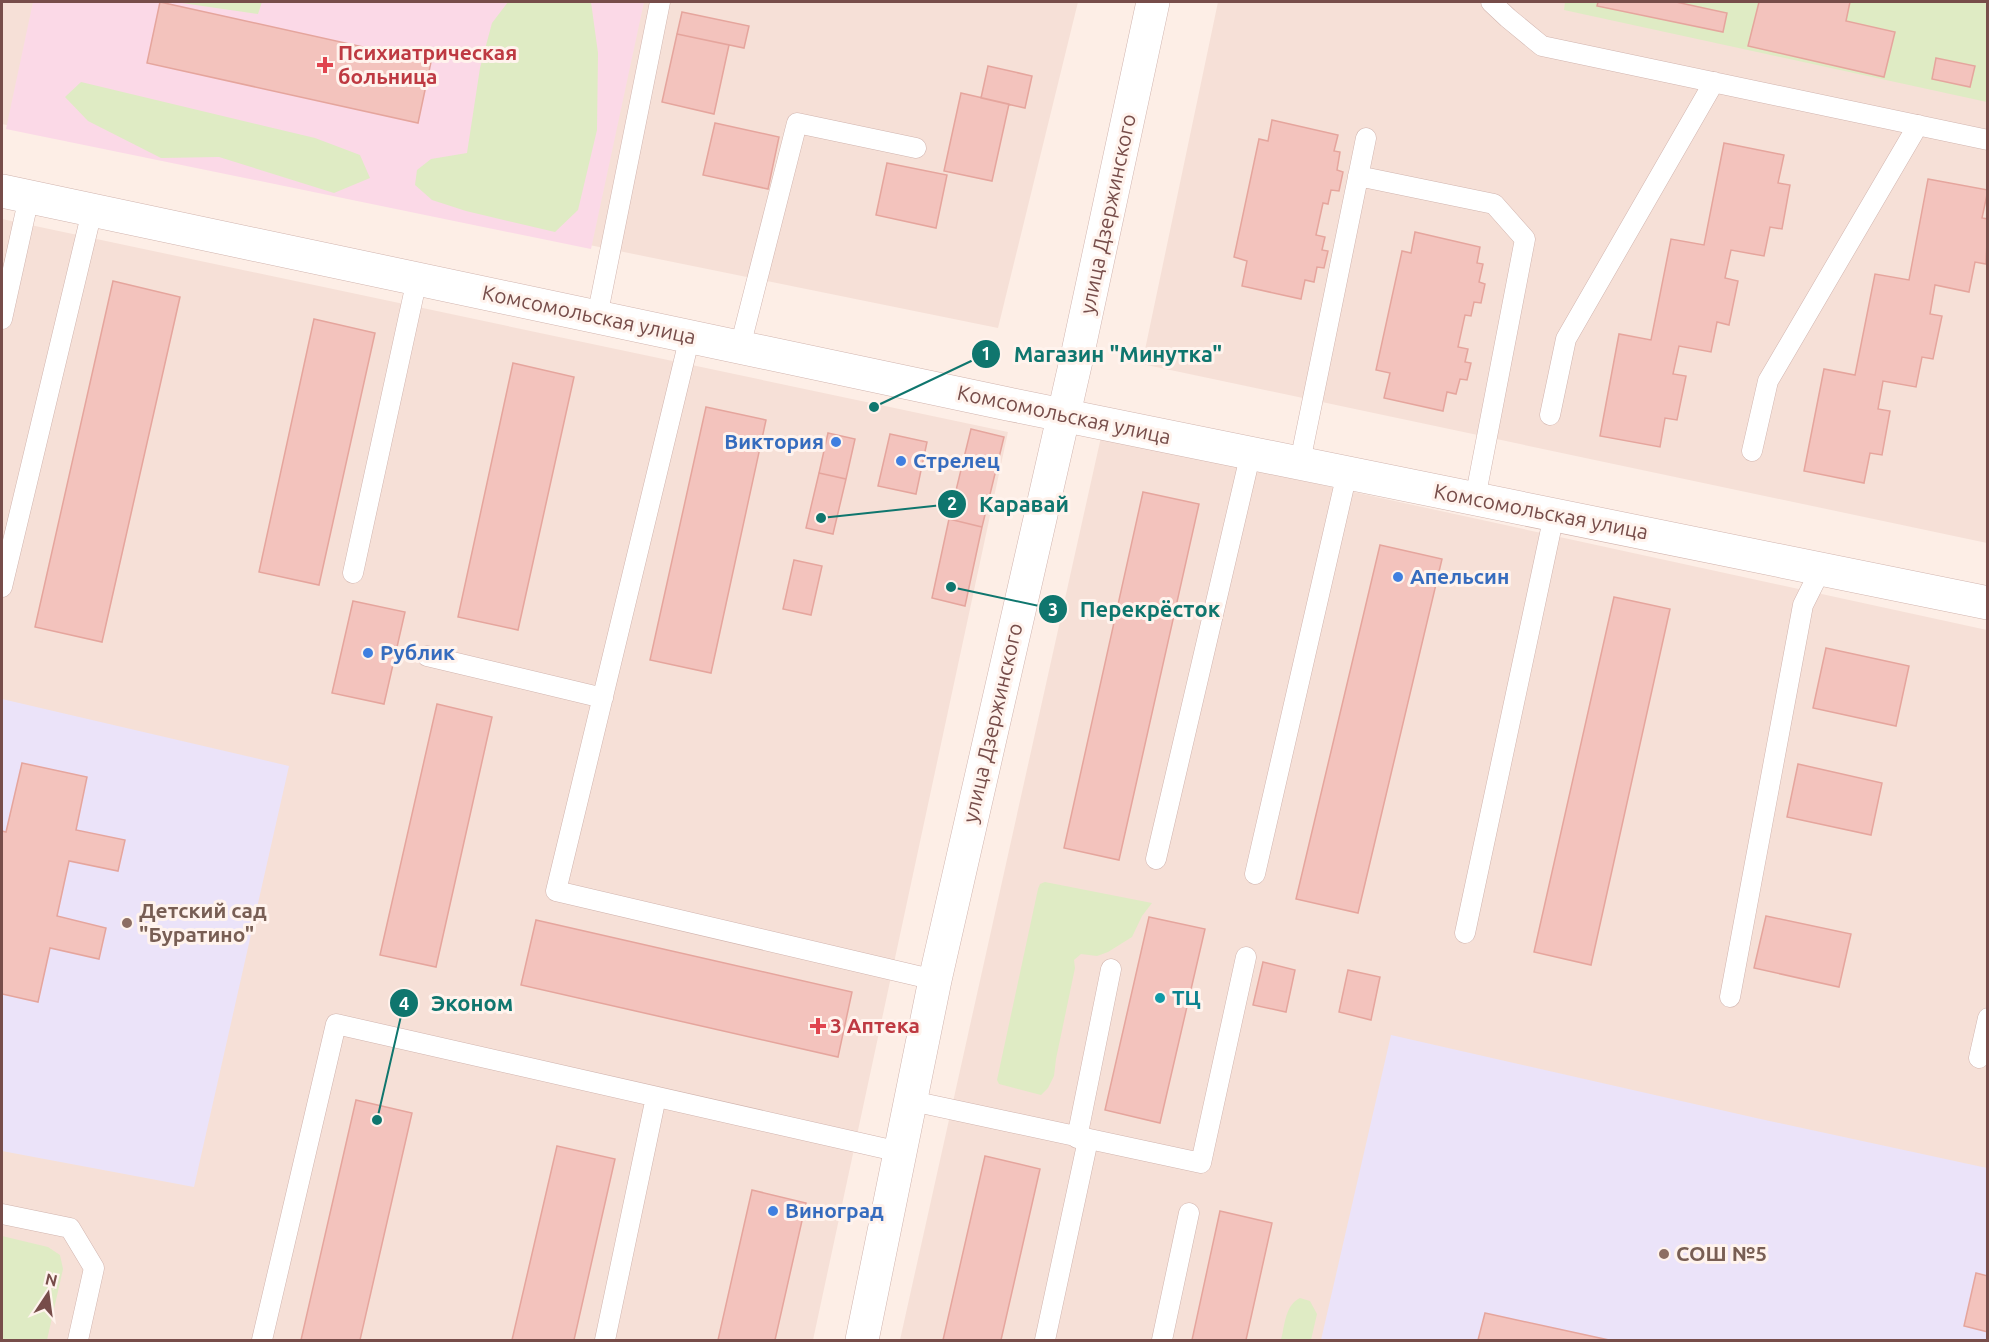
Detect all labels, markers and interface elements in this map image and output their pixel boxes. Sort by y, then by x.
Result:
place label: Психиатрическая больница [338,40,517,88]
marker: Психиатрическая больница [316,56,334,74]
street label: улица Дзержинского [1074,111,1140,316]
street label: Комсомольская улица [480,280,698,348]
callout: Магазин "Минутка" [971,334,1234,374]
text: Магазин "Минутка" [1014,341,1222,366]
text: 1 [981,343,991,363]
street label: Комсомольская улица [955,380,1173,448]
place label: Виктория [724,429,824,453]
marker: Виктория [829,435,843,449]
place label: Стрелец [913,448,1000,472]
marker: Стрелец [894,454,908,468]
street label: Комсомольская улица [1432,478,1650,544]
callout: Каравай [937,484,1081,524]
text: Каравай [979,491,1069,516]
text: 2 [947,493,957,513]
place label: Апельсин [1410,564,1509,588]
marker: Апельсин [1391,570,1405,584]
callout: Перекрёсток [1038,589,1232,629]
text: Перекрёсток [1080,596,1221,621]
text: 3 [1048,599,1058,619]
street label: улица Дзержинского [957,621,1027,825]
place label: Рублик [380,640,455,664]
marker: Рублик [361,646,375,660]
place label: Детский сад "Буратино" [139,898,267,946]
marker: Детский сад "Буратино" [120,916,134,930]
callout: Эконом [389,983,525,1023]
place label: ТЦ [1172,985,1201,1009]
text: Эконом [431,990,513,1015]
marker: ТЦ [1153,991,1167,1005]
text: 4 [399,993,409,1013]
place label: 3 Аптека [830,1013,920,1037]
marker: 3 Аптека [811,1019,825,1033]
place label: Виноград [785,1198,884,1222]
marker: Виноград [766,1204,780,1218]
place label: СОШ №5 [1676,1241,1767,1265]
marker: СОШ №5 [1657,1247,1671,1261]
north arrow [18,1264,78,1324]
text: N [44,1269,59,1289]

